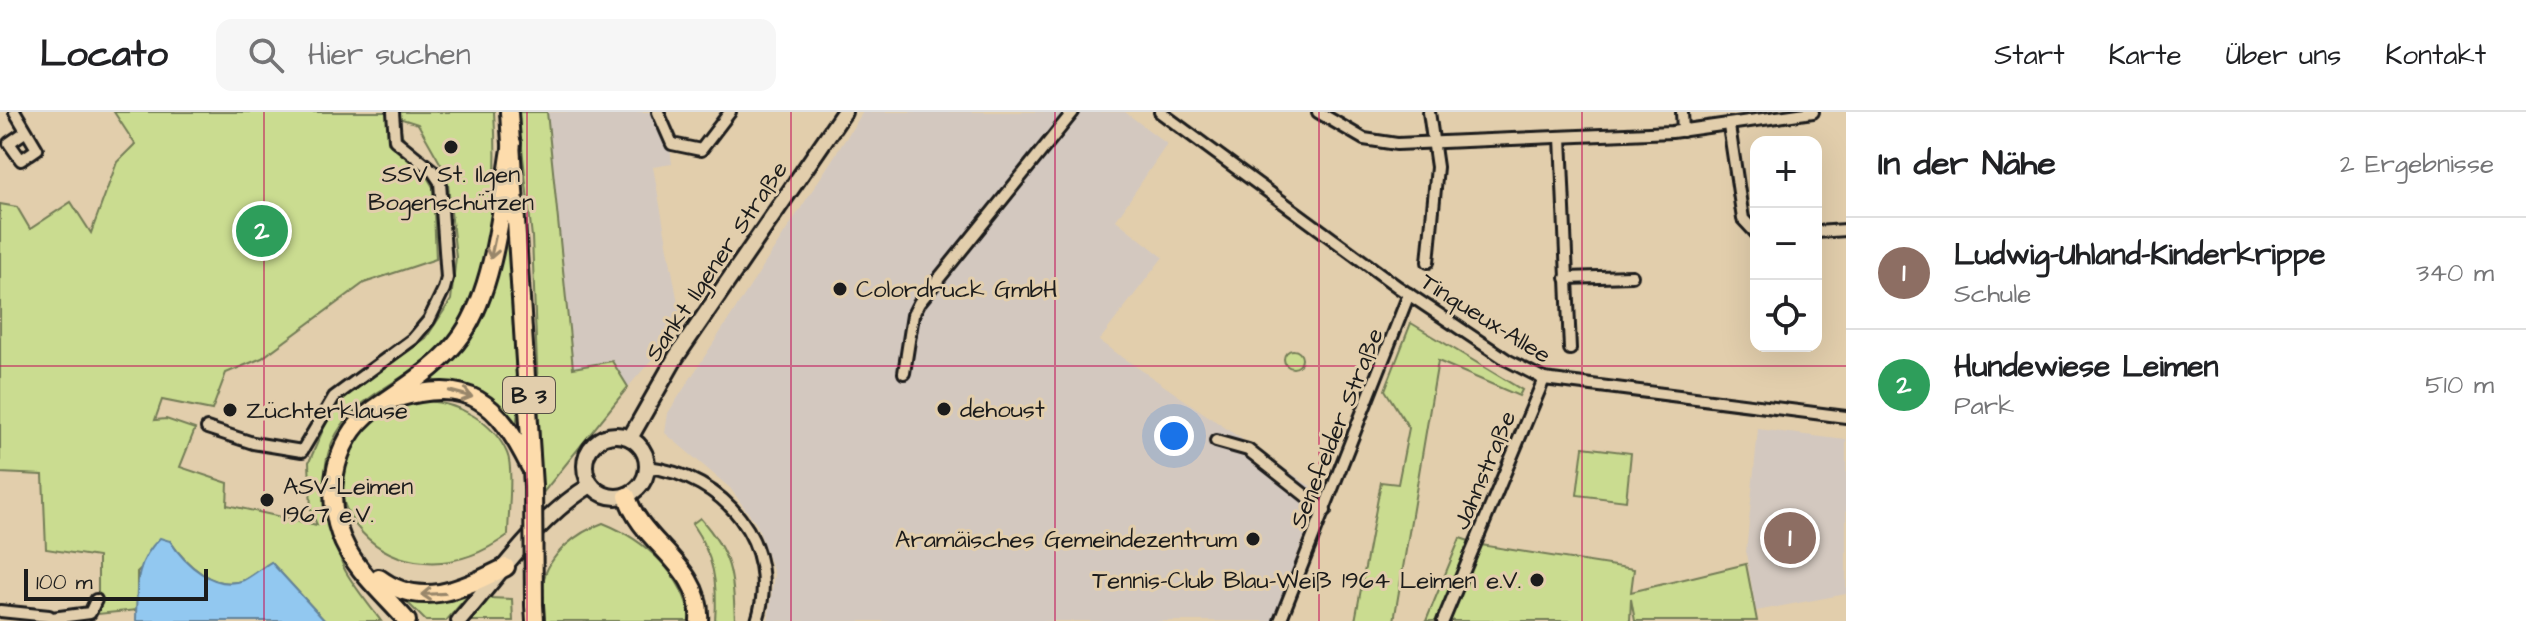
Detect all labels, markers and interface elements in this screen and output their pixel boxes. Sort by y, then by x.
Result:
search box [216,19,776,91]
text: Locato [40,29,168,81]
icon: search [244,33,288,77]
text: Hier suchen [308,34,471,76]
text: Start [1994,36,2065,75]
text: Karte [2109,36,2182,75]
text: Über uns [2226,36,2341,75]
text: Kontakt [2385,36,2486,75]
map controls [1750,136,1822,352]
button: + [1750,136,1822,208]
marker: SSV St. Ilgen Bogenschützen [442,138,460,156]
text: In der Nähe [1878,140,2056,188]
text: 2 Ergebnisse [2340,146,2494,182]
street label: Sankt Ilgener Straße [637,155,797,369]
place label: SSV St. Ilgen Bogenschützen [368,158,534,221]
pin: 2 [236,201,288,261]
button: − [1750,208,1822,280]
one-way arrow [485,233,500,259]
text: Ludwig-Uhland-Kinderkrippe [1954,234,2325,276]
text: 1 [1902,255,1906,291]
text: 340 m [2416,255,2494,291]
street label: Tinqueux-Allee [1414,265,1557,372]
place label: Colordruck GmbH [856,273,1058,307]
text: Schule [1954,276,2031,312]
marker: Colordruck GmbH [831,280,849,298]
button: locate [1750,280,1822,352]
street label: Senefelder Straße [1281,323,1393,534]
text: Hundewiese Leimen [1954,346,2218,388]
text: 2 [1897,367,1911,403]
text: 510 m [2425,367,2494,403]
road number: B 3 [503,377,555,413]
one-way arrow [448,388,474,403]
text: Park [1954,388,2014,424]
place label: dehoust [960,393,1045,427]
place label: Züchterklause [246,394,408,428]
marker: dehoust [935,400,953,418]
marker: Züchterklause [221,401,239,419]
street label: Jahnstraße [1445,406,1525,535]
your location [1154,416,1194,456]
place label: ASV-Leimen 1967 e.V. [283,470,413,532]
marker: ASV-Leimen 1967 e.V. [258,491,276,509]
pin: 1 [1764,508,1816,568]
place label: Aramäisches Gemeindezentrum [895,523,1237,557]
marker: Aramäisches Gemeindezentrum [1244,530,1262,548]
place label: Tennis-Club Blau-Weiß 1964 Leimen e.V. [1092,564,1521,598]
scale bar [24,565,208,601]
text: 100 m [36,567,93,598]
marker: Tennis-Club Blau-Weiß 1964 Leimen e.V. [1528,571,1546,589]
one-way arrow [420,587,447,602]

